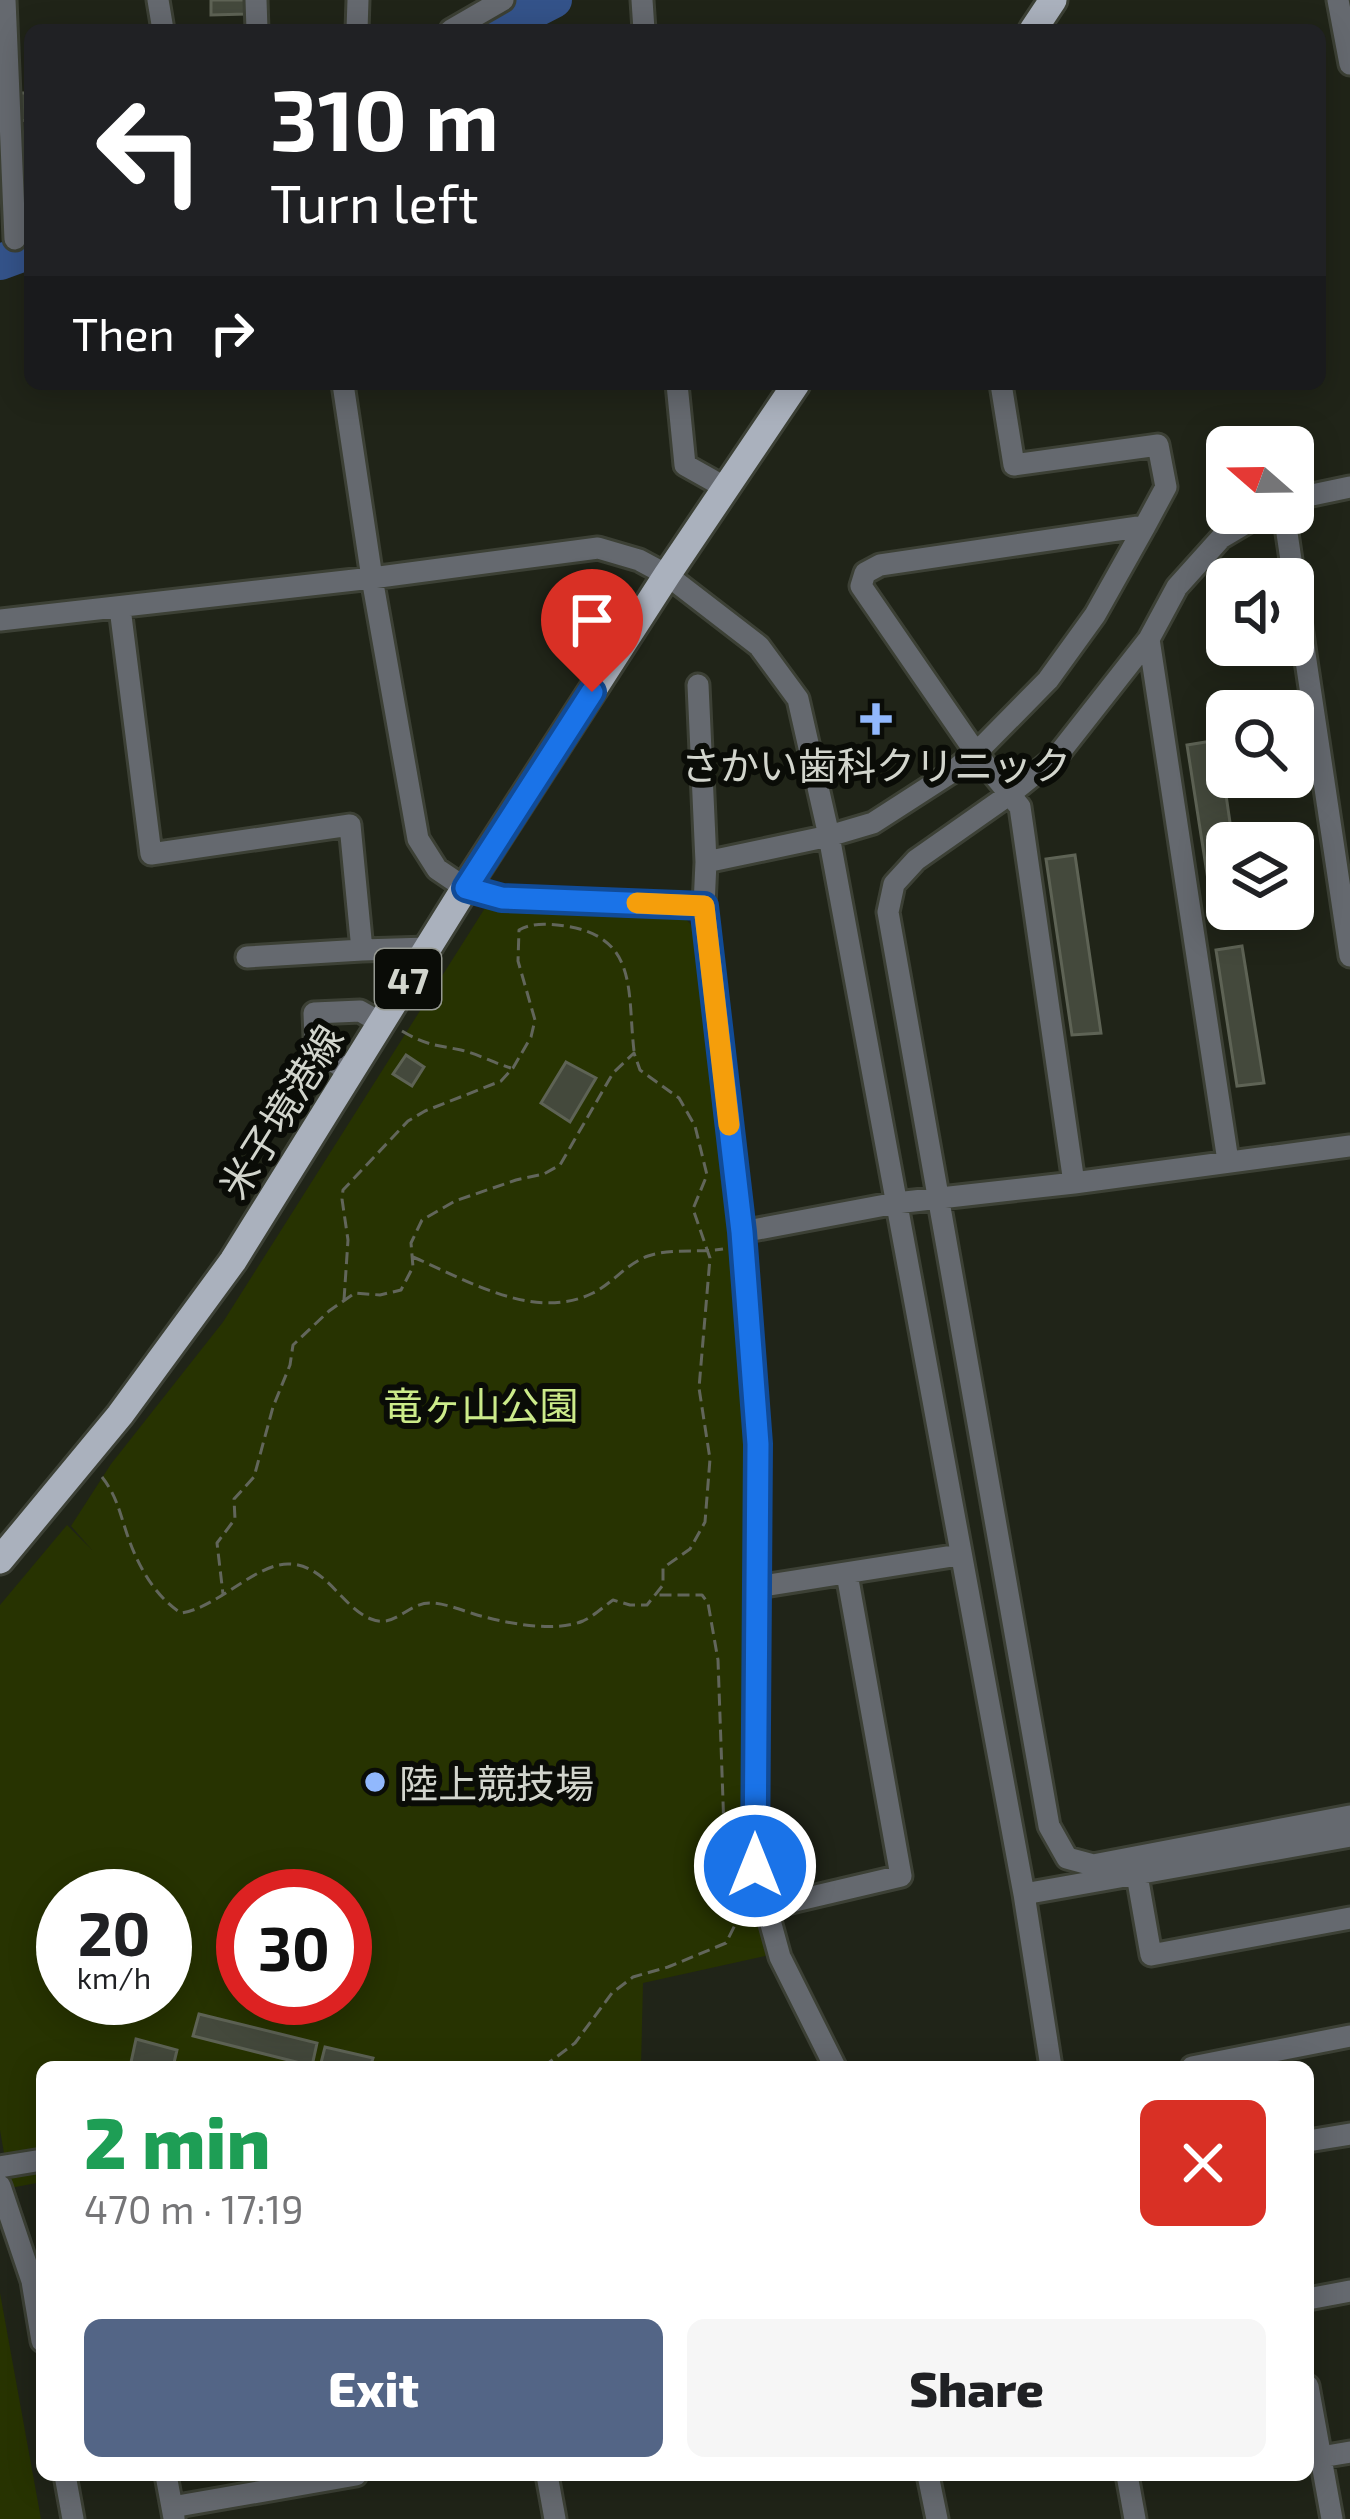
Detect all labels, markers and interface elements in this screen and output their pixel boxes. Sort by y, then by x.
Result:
text: 310 m [270,67,499,168]
icon: left [72,72,228,228]
text: Turn left [270,169,479,234]
icon: right [199,300,265,366]
text: Then [72,306,175,360]
north arrow [1206,426,1314,534]
map controls [1206,426,1314,930]
button: sound [1206,558,1314,666]
pin [541,569,643,692]
icon: arrive [559,587,625,653]
button: search [1206,690,1314,798]
marker: さかい歯科クリニック [860,703,892,735]
place label: さかい歯科クリニック [681,741,1071,788]
button: layers [1206,822,1314,930]
road number: 47 [375,949,441,1009]
street label: 米子境港線 [208,1016,352,1206]
park label: 竜ヶ山公園 [383,1381,579,1428]
place label: 陸上競技場 [399,1759,594,1806]
marker: 陸上競技場 [362,1769,388,1795]
position arrow [692,1803,818,1929]
speed limit sign: 30 [216,1869,372,2025]
text: 20 [78,1896,150,1968]
text: km/h [77,1959,151,1995]
text: 2 min [84,2097,270,2183]
button: close [1140,2100,1266,2226]
text: 470 m · 17:19 [84,2185,303,2232]
button: Exit [84,2319,663,2457]
button: Share [687,2319,1266,2457]

